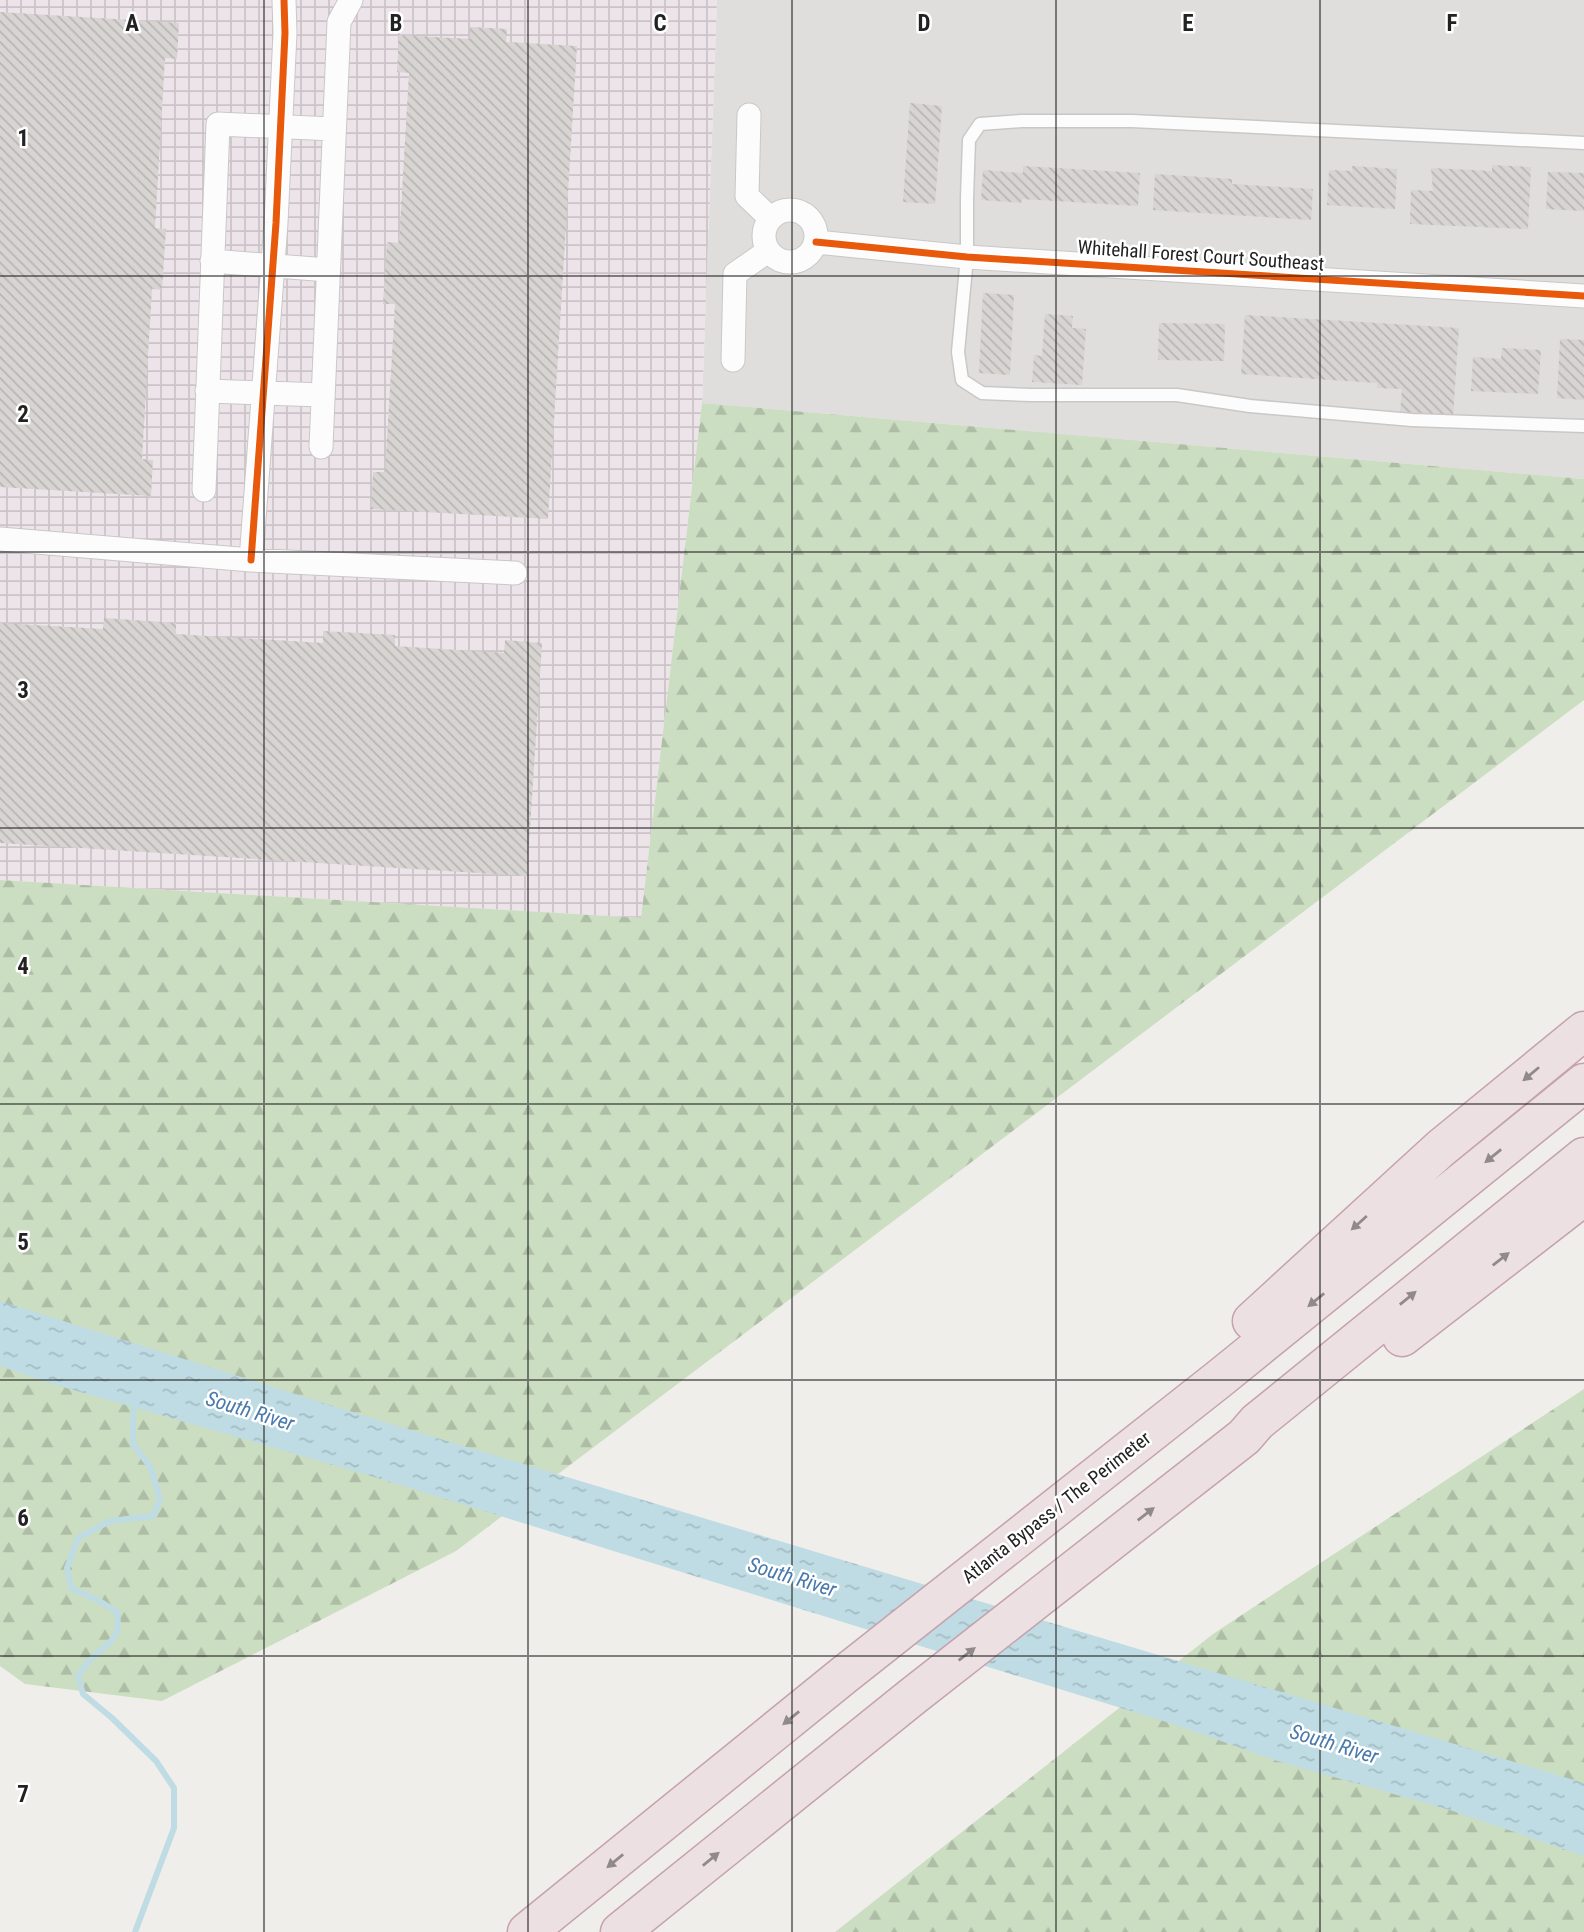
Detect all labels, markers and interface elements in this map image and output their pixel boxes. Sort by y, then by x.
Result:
text: A [125,10,139,37]
text: B [390,10,402,37]
text: C [653,10,667,37]
text: D [918,10,931,37]
text: E [1182,10,1194,37]
text: F [1447,10,1458,37]
text: 1 [17,125,29,152]
street label: Whitehall Forest Court Southeast [1077,235,1325,276]
text: 2 [17,401,29,428]
text: 3 [17,677,29,704]
text: 4 [17,953,29,980]
one-way arrow [1523,1066,1540,1081]
one-way arrow [1484,1149,1502,1164]
one-way arrow [1350,1215,1368,1231]
text: 5 [17,1229,29,1256]
one-way arrow [1492,1252,1510,1267]
one-way arrow [1399,1291,1417,1306]
one-way arrow [1307,1292,1325,1307]
water label: South River [203,1386,298,1436]
street label: Atlanta Bypass / The Perimeter [957,1426,1155,1588]
text: 6 [17,1505,29,1532]
one-way arrow [1137,1506,1155,1521]
water label: South River [745,1552,840,1602]
one-way arrow [958,1647,976,1662]
one-way arrow [783,1710,800,1725]
water label: South River [1287,1719,1382,1769]
text: 7 [17,1781,29,1808]
one-way arrow [702,1851,720,1866]
one-way arrow [606,1854,624,1869]

